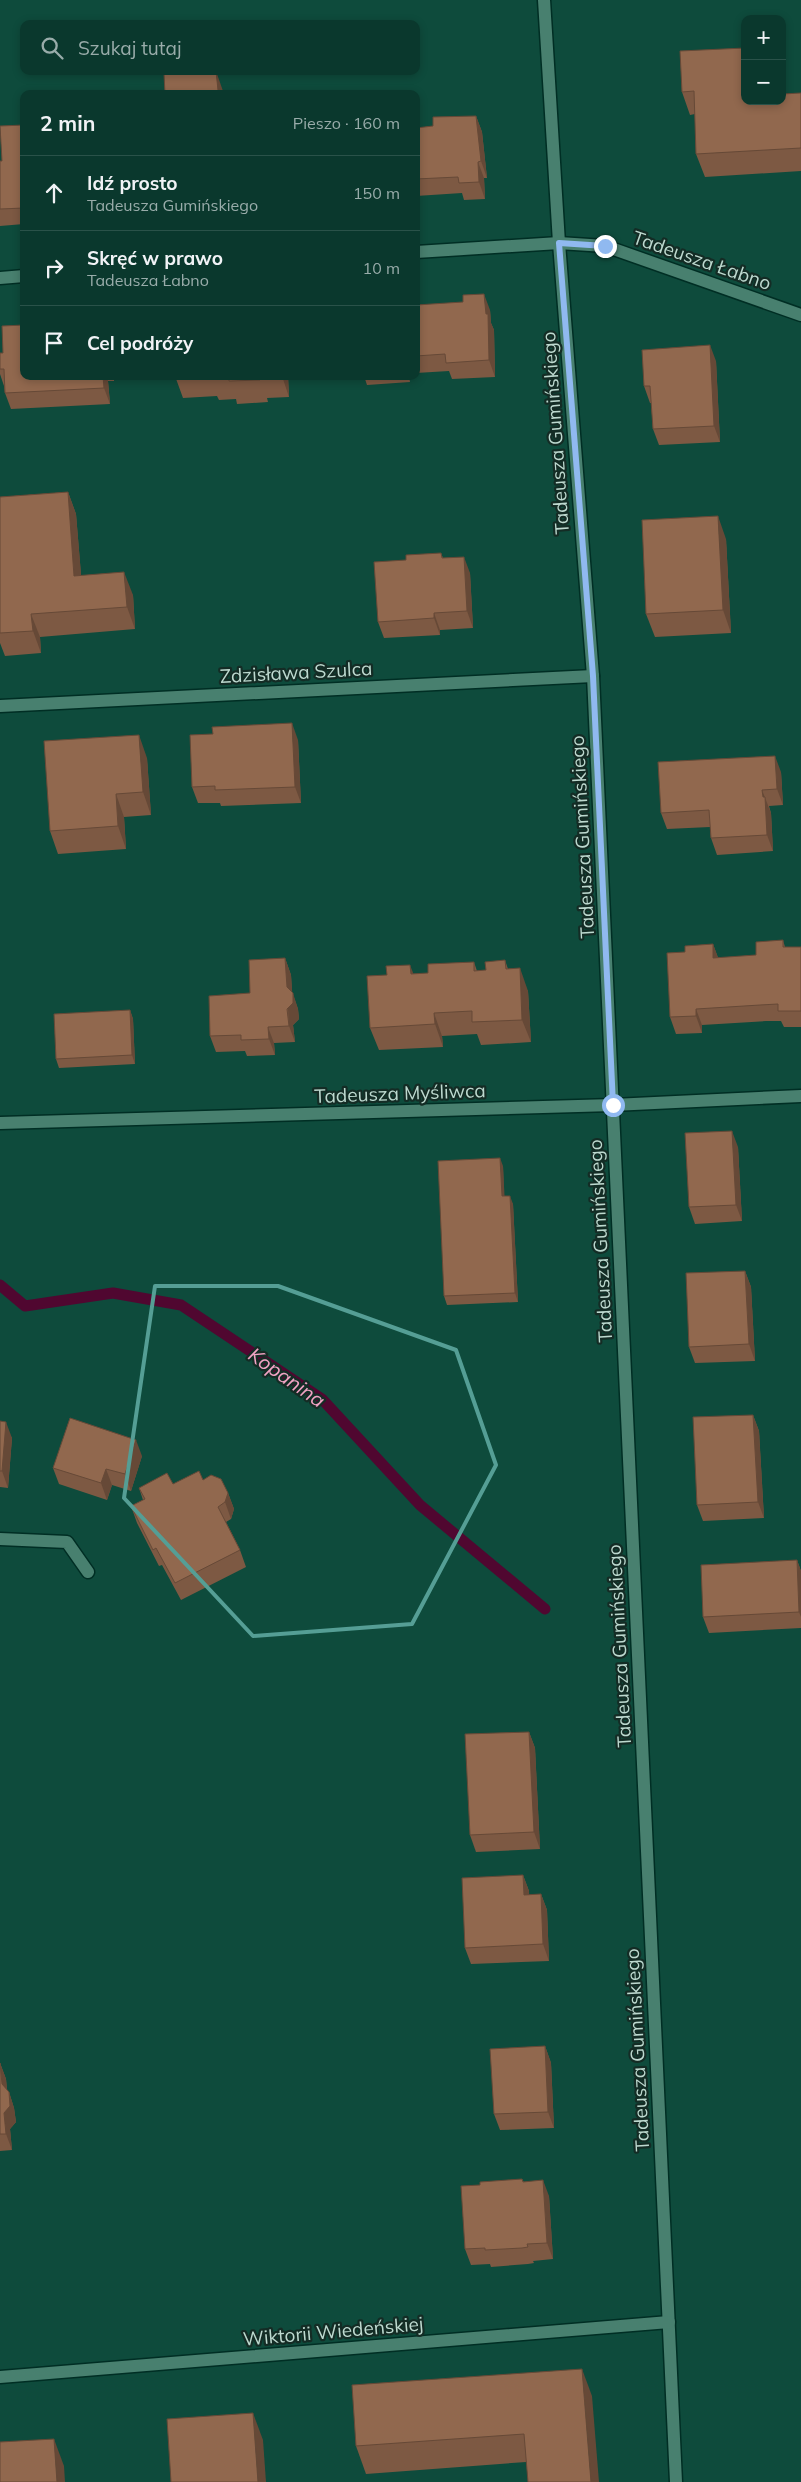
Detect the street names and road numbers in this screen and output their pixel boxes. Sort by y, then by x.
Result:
street label: Tadeusza Łabno [630,225,774,295]
street label: Tadeusza Gumińskiego [536,331,574,535]
street label: Zdzisława Szulca [219,656,373,688]
street label: Tadeusza Gumińskiego [565,735,599,939]
street label: Tadeusza Myśliwca [314,1078,486,1108]
street label: Tadeusza Gumińskiego [583,1139,617,1343]
street label: Tadeusza Gumińskiego [602,1544,636,1748]
street label: Tadeusza Gumińskiego [620,1948,654,2152]
street label: Wiktorii Wiedeńskiej [242,2311,424,2351]

